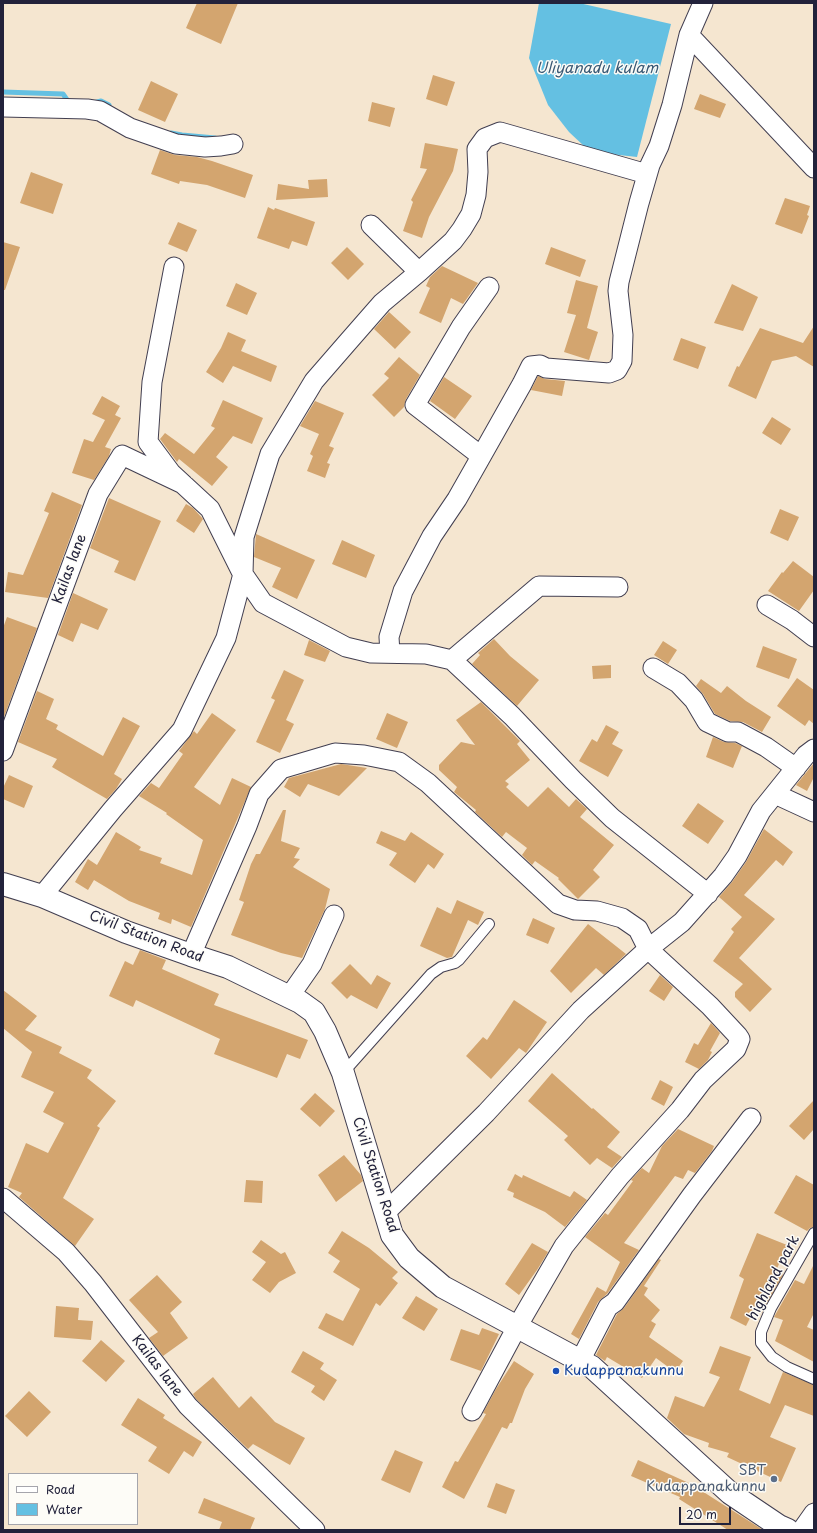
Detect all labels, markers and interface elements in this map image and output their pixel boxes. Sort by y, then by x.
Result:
water label: Uliyanadu kulam [536,60,658,78]
street label: Kailas lane [50,532,90,606]
street label: Civil Station Road [87,907,205,967]
street label: Civil Station Road [348,1115,402,1235]
street label: highland park [745,1233,803,1323]
street label: Kailas lane [128,1332,186,1400]
place label: Kudappanakunnu [564,1363,684,1379]
marker: Kudappanakunnu [551,1366,561,1376]
place label: SBT Kudappanakunnu [646,1463,766,1496]
legend [8,1473,138,1525]
marker: SBT Kudappanakunnu [769,1474,779,1484]
text: Road [46,1480,75,1498]
scale bar [681,1499,733,1525]
text: Water [46,1500,82,1518]
text: 20 m [686,1505,717,1523]

